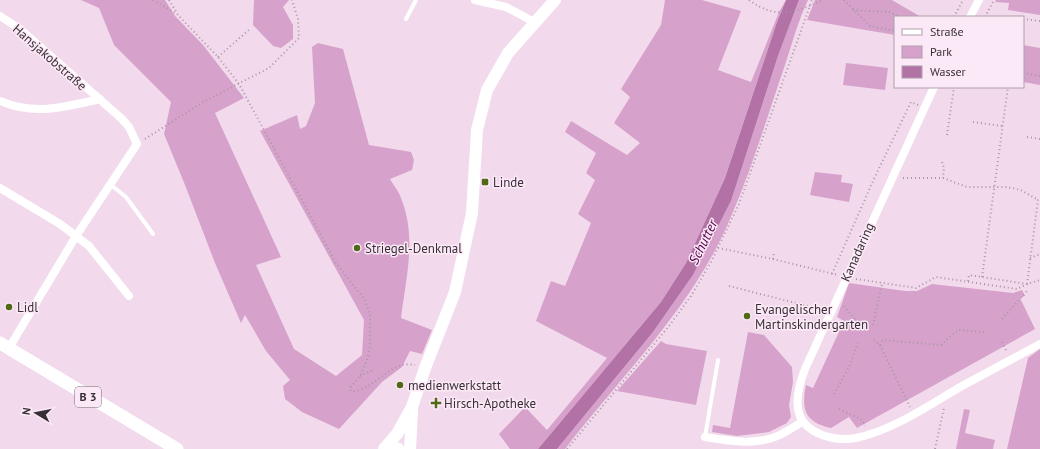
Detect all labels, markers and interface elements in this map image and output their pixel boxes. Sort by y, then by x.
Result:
legend [894,16,1024,88]
street label: Hansjakobstraße [9,21,90,94]
text: Straße [930,24,964,39]
text: Park [930,44,952,59]
text: Wasser [930,64,966,79]
place label: Linde [493,174,524,191]
marker: Linde [480,177,490,187]
water label: Schutter [685,216,722,267]
street label: Kanadaring [837,220,878,284]
place label: Striegel-Denkmal [365,240,462,257]
marker: Striegel-Denkmal [352,243,362,253]
place label: Lidl [17,299,38,316]
place label: Evangelischer Martinskindergarten [755,301,868,333]
marker: Lidl [4,302,14,312]
marker: Evangelischer Martinskindergarten [742,311,752,321]
place label: medienwerkstatt [408,377,502,394]
marker: medienwerkstatt [395,380,405,390]
road number: B 3 [75,387,101,407]
north arrow [16,393,56,433]
place label: Hirsch-Apotheke [444,395,536,412]
marker: Hirsch-Apotheke [431,398,441,408]
text: N [19,406,34,416]

